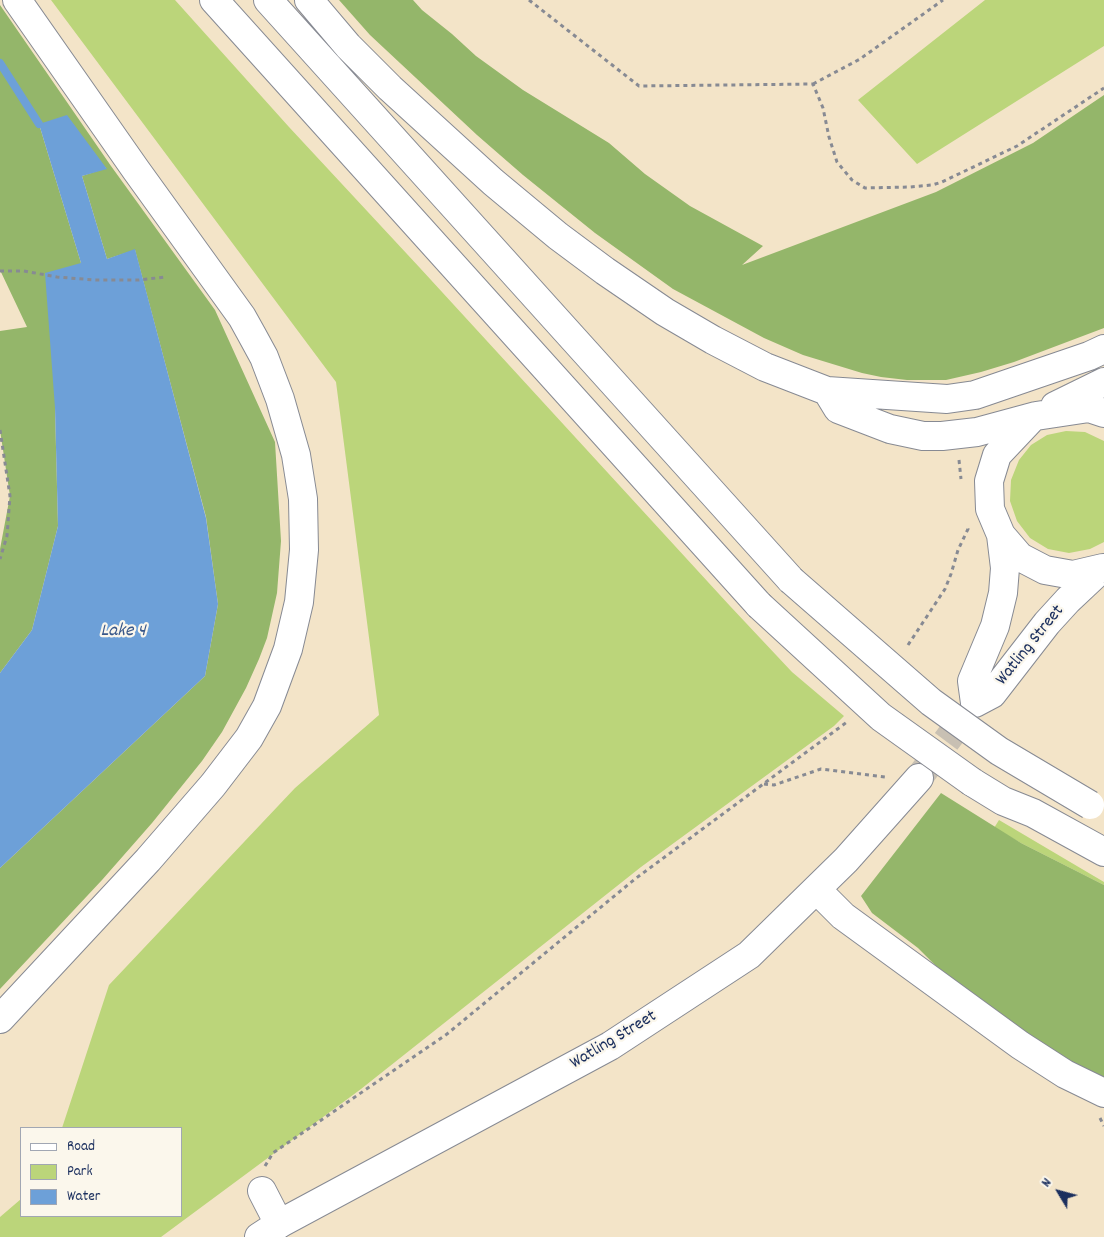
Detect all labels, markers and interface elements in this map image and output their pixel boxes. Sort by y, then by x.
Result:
street label: Watling Street [992,601,1070,691]
water label: Lake 4 [100,621,146,643]
street label: Watling Street [567,1007,661,1075]
legend [20,1127,182,1217]
text: Road [67,1136,95,1158]
text: Park [67,1161,93,1183]
north arrow [1034,1167,1084,1217]
text: N [1037,1174,1057,1192]
text: Water [67,1186,100,1208]

